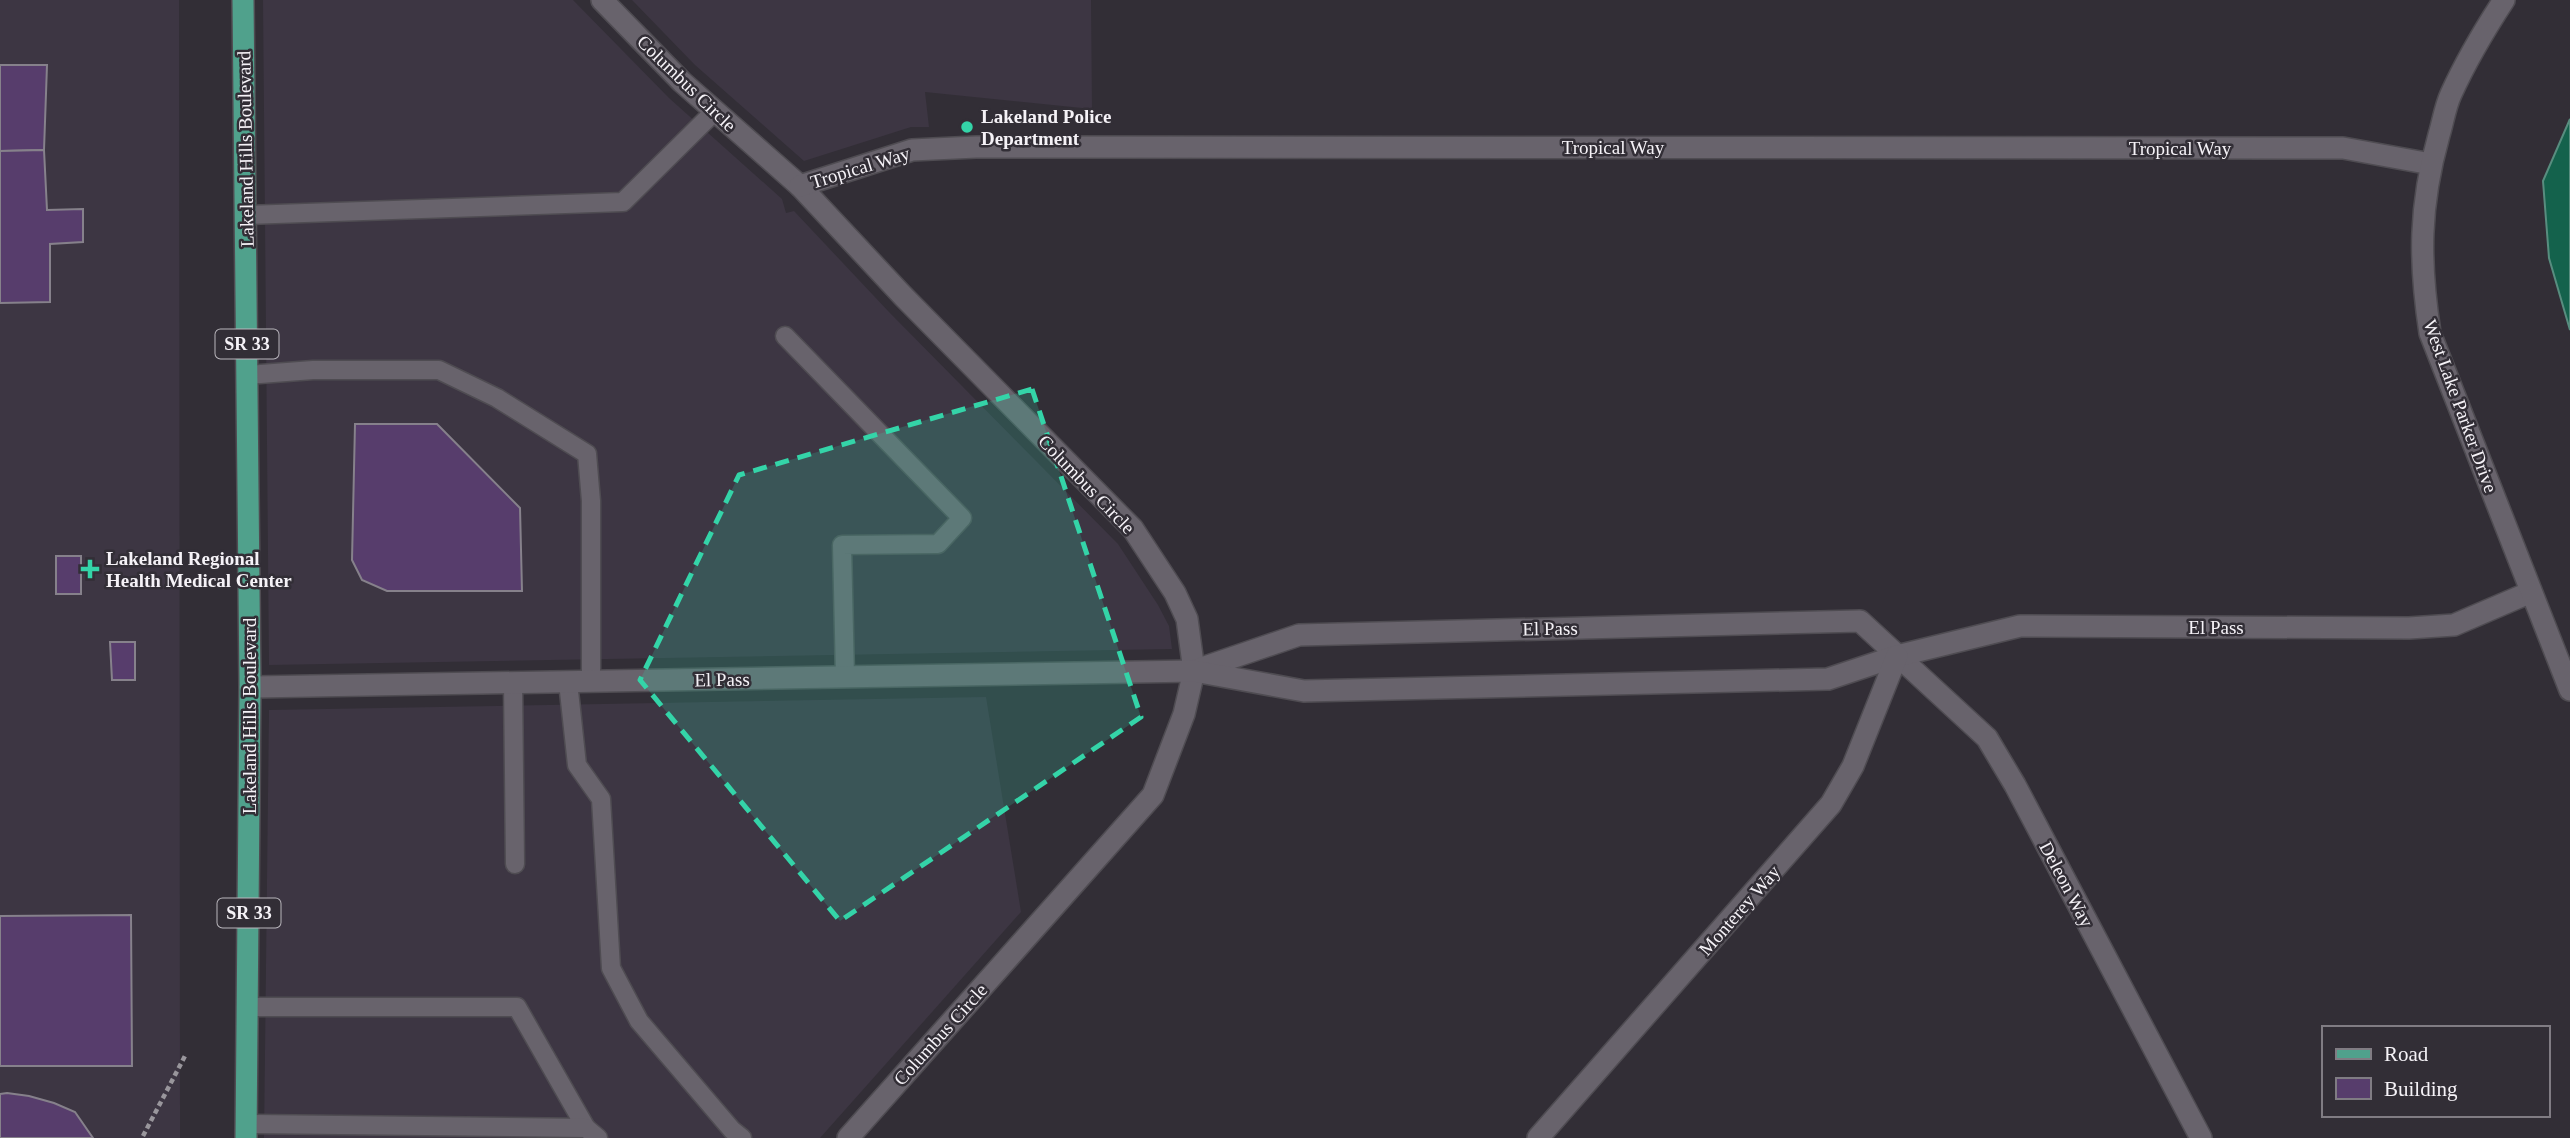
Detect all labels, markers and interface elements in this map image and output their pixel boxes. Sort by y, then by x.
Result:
street label: Columbus Circle [633,31,740,136]
street label: Lakeland Hills Boulevard [233,50,258,247]
place label: Lakeland Police Department [981,106,1111,149]
marker: Lakeland Police Department [959,119,975,135]
street label: Tropical Way [1562,137,1665,158]
street label: Tropical Way [2129,138,2232,159]
street label: Tropical Way [808,142,913,192]
street label: West Lake Parker Drive [2419,317,2502,496]
road number: SR 33 [216,330,278,358]
street label: Columbus Circle [1034,431,1139,538]
place label: Lakeland Regional Health Medical Center [106,548,292,591]
marker: Lakeland Regional Health Medical Center [80,559,100,579]
street label: Lakeland Hills Boulevard [239,617,260,814]
street label: El Pass [2188,617,2244,638]
street label: El Pass [1522,618,1578,639]
street label: El Pass [694,669,750,690]
street label: Deleon Way [2035,838,2098,931]
street label: Monterey Way [1695,861,1785,960]
road number: SR 33 [218,898,280,928]
street label: Columbus Circle [889,979,991,1089]
legend [2322,1026,2549,1117]
text: Road [2384,1042,2429,1066]
text: Building [2384,1077,2458,1101]

